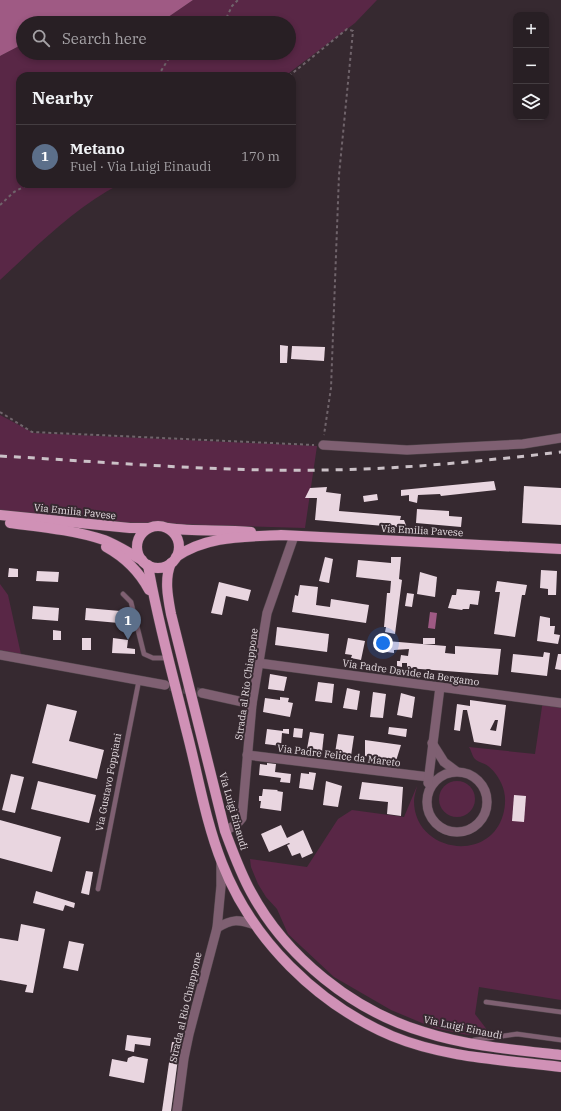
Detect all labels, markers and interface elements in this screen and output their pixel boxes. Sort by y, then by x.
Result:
map controls [513,12,549,120]
button: + [513,12,549,48]
search box [16,16,296,60]
icon: search [30,27,52,49]
text: Search here [62,29,147,48]
button: − [513,48,549,84]
button: layers [513,84,549,120]
text: Nearby [32,87,93,109]
text: Metano [70,139,125,158]
text: 1 [41,148,49,165]
text: 170 m [241,148,280,165]
text: Fuel · Via Luigi Einaudi [70,158,211,175]
street label: Via Emilia Pavese [33,501,117,522]
street label: Via Emilia Pavese [380,522,464,539]
pin: 1 [115,607,141,640]
street label: Strada al Rio Chiappone [232,627,261,741]
your location [373,633,393,653]
street label: Via Padre Davide da Bergamo [342,656,481,689]
street label: Via Gustavo Foppiani [93,732,124,832]
street label: Via Padre Felice da Mareto [276,741,402,770]
street label: Via Luigi Einaudi [216,771,251,852]
street label: Strada al Rio Chiappone [166,951,205,1064]
street label: Via Luigi Einaudi [422,1013,503,1042]

